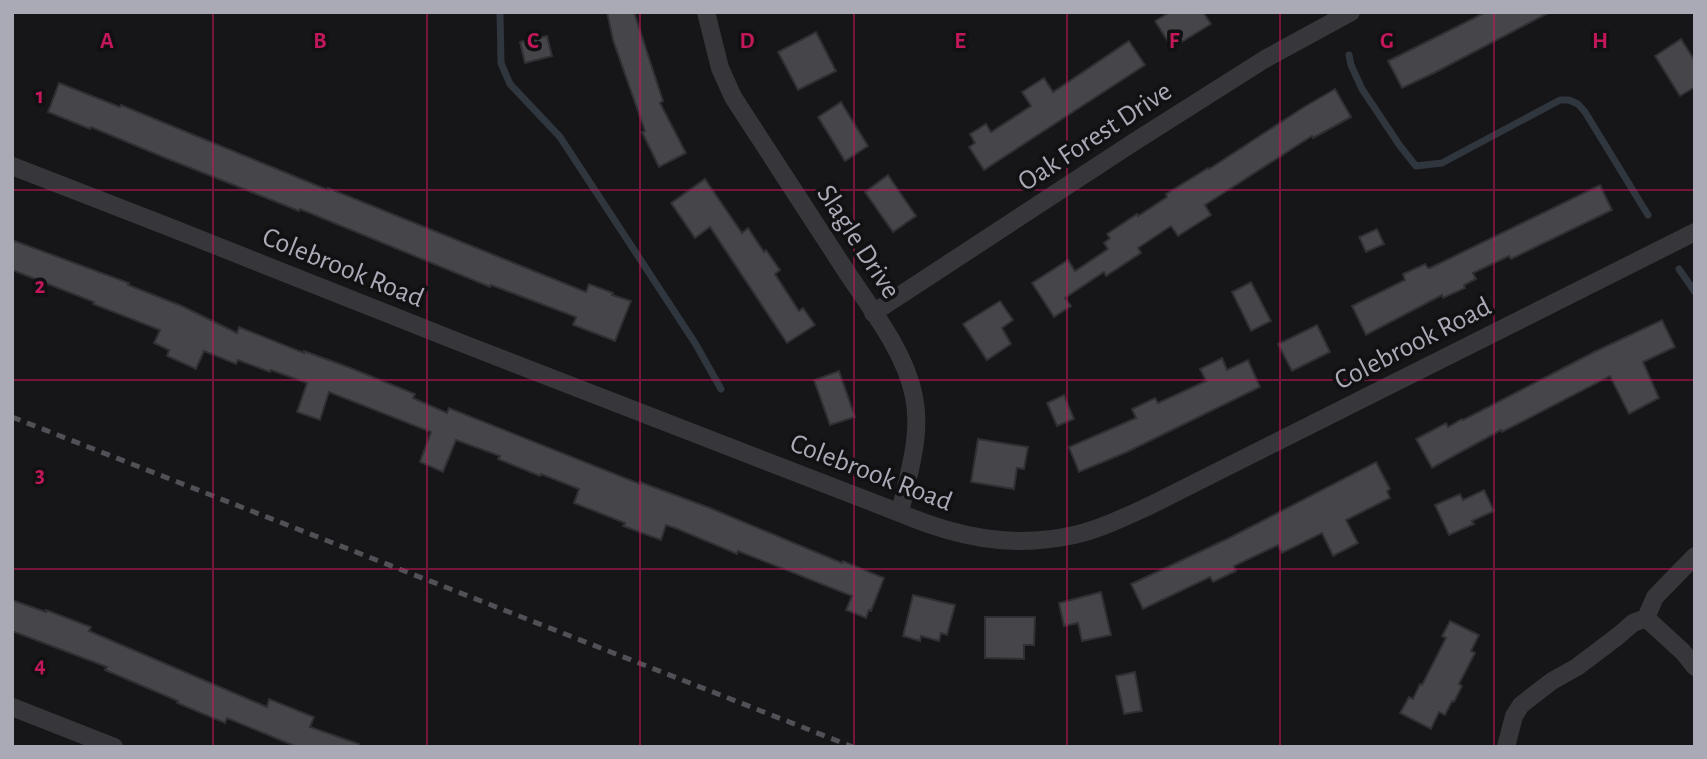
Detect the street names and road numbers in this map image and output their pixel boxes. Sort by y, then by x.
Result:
street label: Oak Forest Drive [1013,77,1177,197]
street label: Slagle Drive [811,180,905,304]
street label: Colebrook Road [258,223,428,313]
street label: Colebrook Road [1330,293,1496,395]
street label: Colebrook Road [786,429,956,517]

